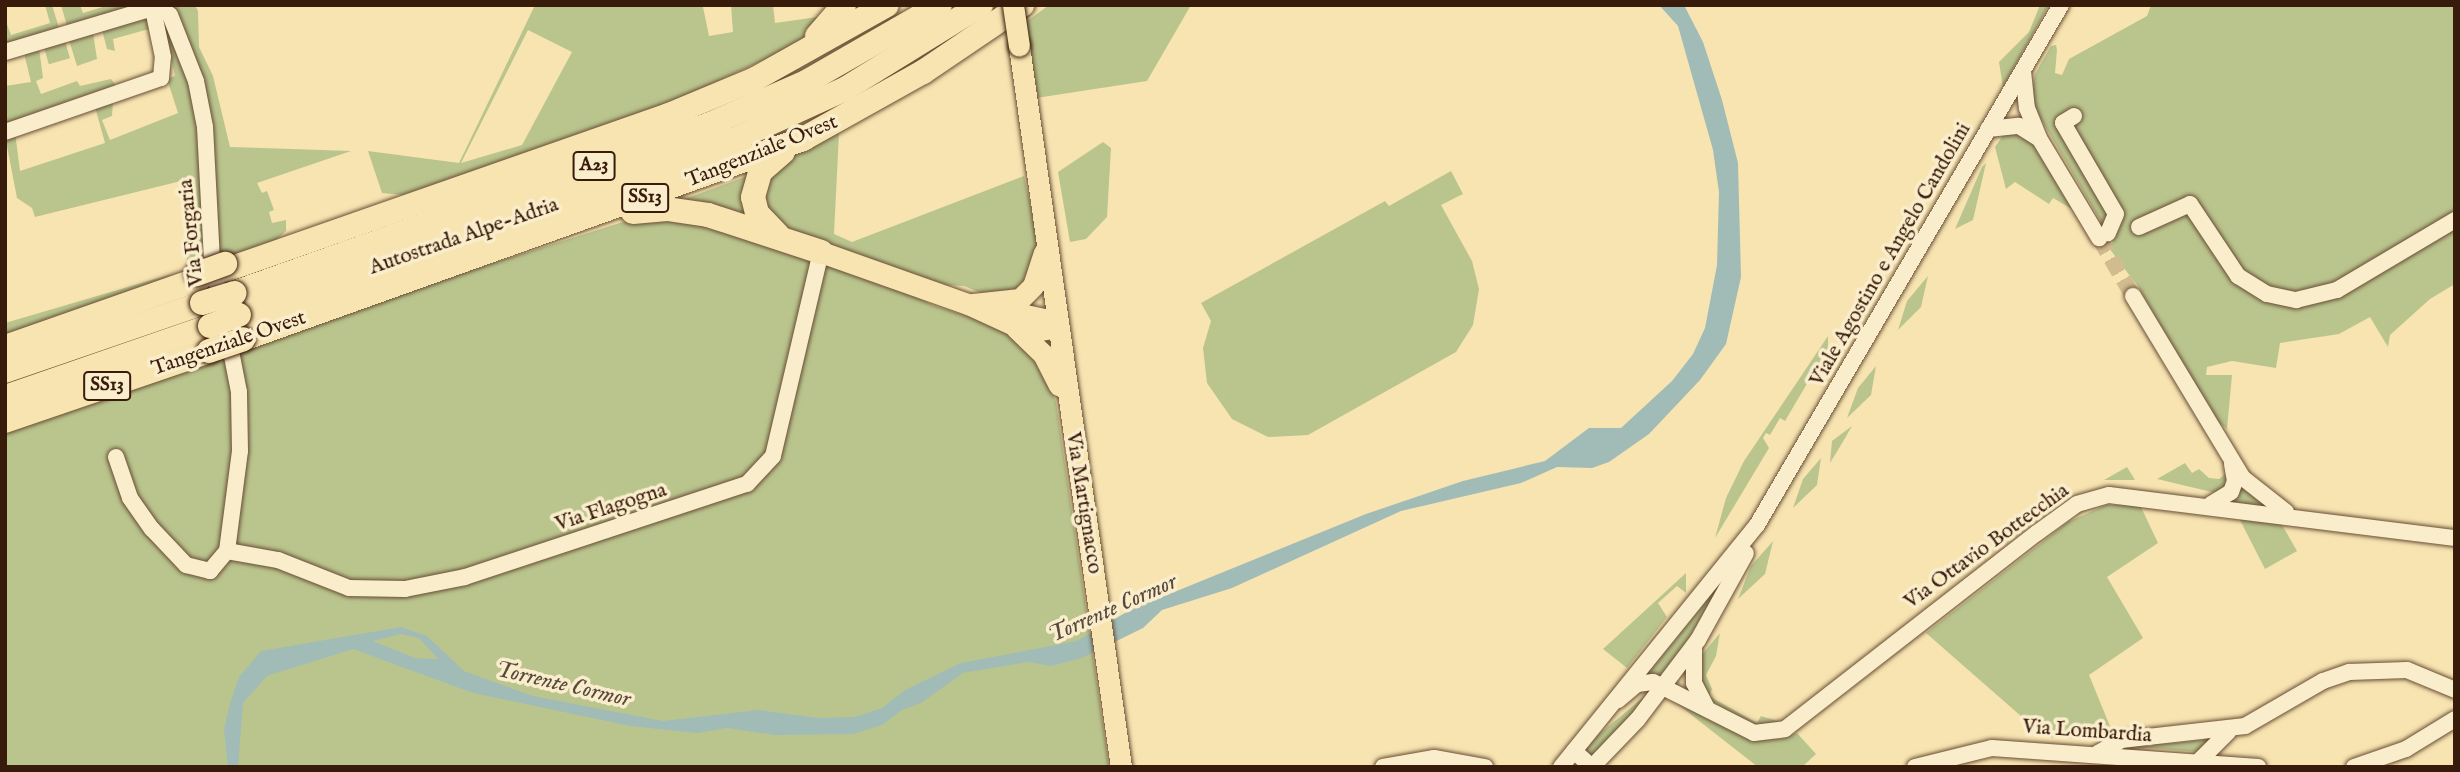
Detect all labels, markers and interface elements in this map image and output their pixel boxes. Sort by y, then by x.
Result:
street label: Tangenziale Ovest [682,110,842,194]
street label: Viale Agostino e Angelo Candolini [1805,119,1977,391]
road number: A23 [571,150,617,182]
street label: Via Forgaria [174,178,210,288]
road number: SS13 [620,182,670,214]
street label: Autostrada Alpe-Adria [366,193,562,281]
street label: Tangenziale Ovest [149,306,309,382]
road number: SS13 [82,370,132,402]
street label: Via Martignacco [1059,430,1107,576]
street label: Via Flagogna [552,478,670,538]
street label: Via Ottavio Bottecchia [1900,479,2074,615]
water label: Torrente Cormor [1045,568,1181,650]
water label: Torrente Cormor [493,656,633,714]
street label: Via Lombardia [2022,715,2152,749]

